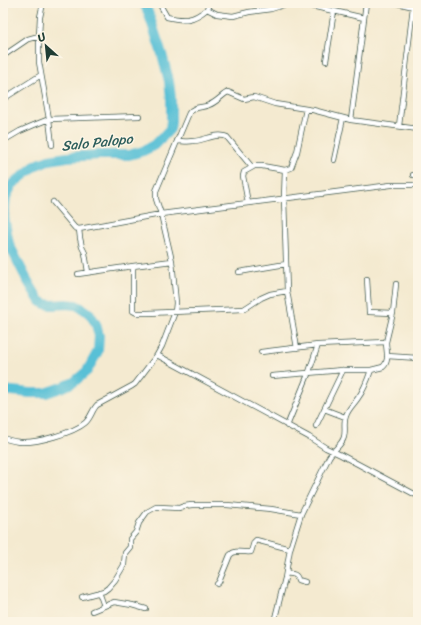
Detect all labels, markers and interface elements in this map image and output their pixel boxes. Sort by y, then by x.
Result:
north arrow [26,26,66,66]
text: U [34,27,50,48]
water label: Salo Palopo [60,126,135,159]

